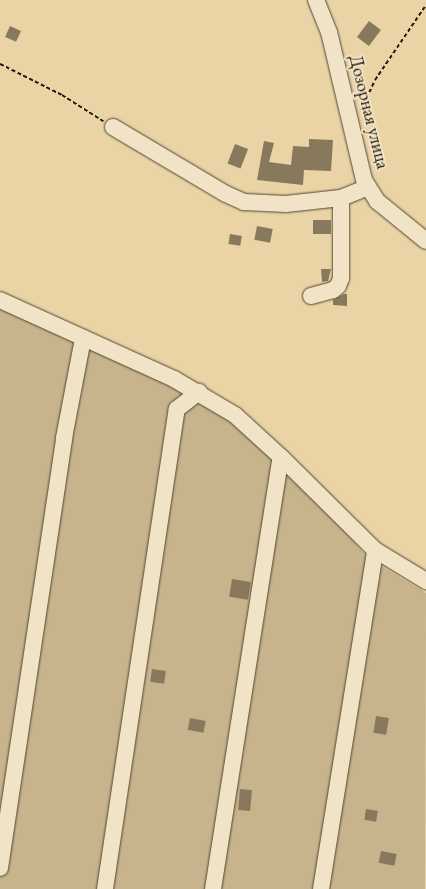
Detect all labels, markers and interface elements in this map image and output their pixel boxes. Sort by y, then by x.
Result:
street label: Дозорная улица [344,53,394,171]

